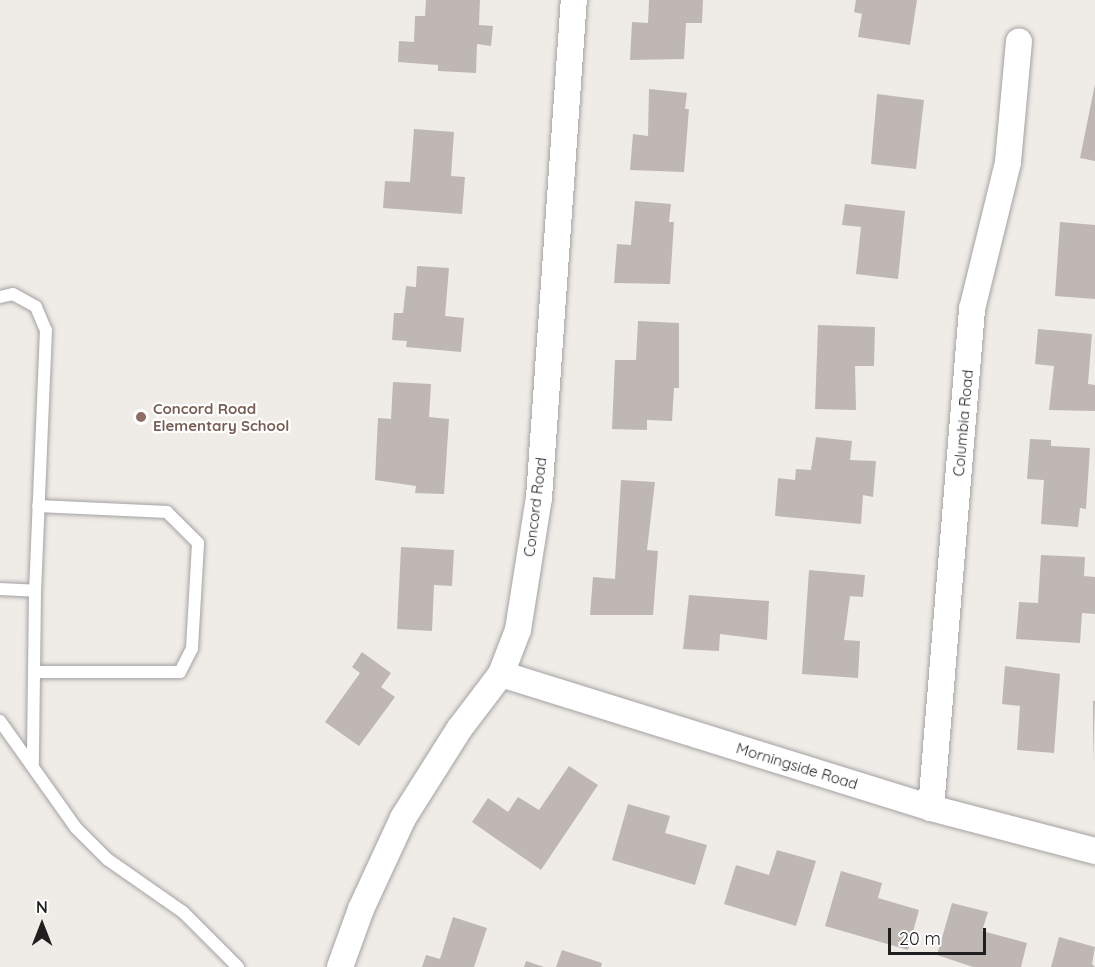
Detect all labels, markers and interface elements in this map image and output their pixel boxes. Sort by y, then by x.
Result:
street label: Columbia Road [949,369,977,477]
place label: Concord Road Elementary School [153,399,289,434]
marker: Concord Road Elementary School [134,410,148,424]
street label: Concord Road [520,456,550,558]
street label: Morningside Road [734,739,860,793]
north arrow [12,895,72,955]
text: N [36,897,48,917]
scale bar [891,916,988,954]
text: 20 m [899,927,941,950]

